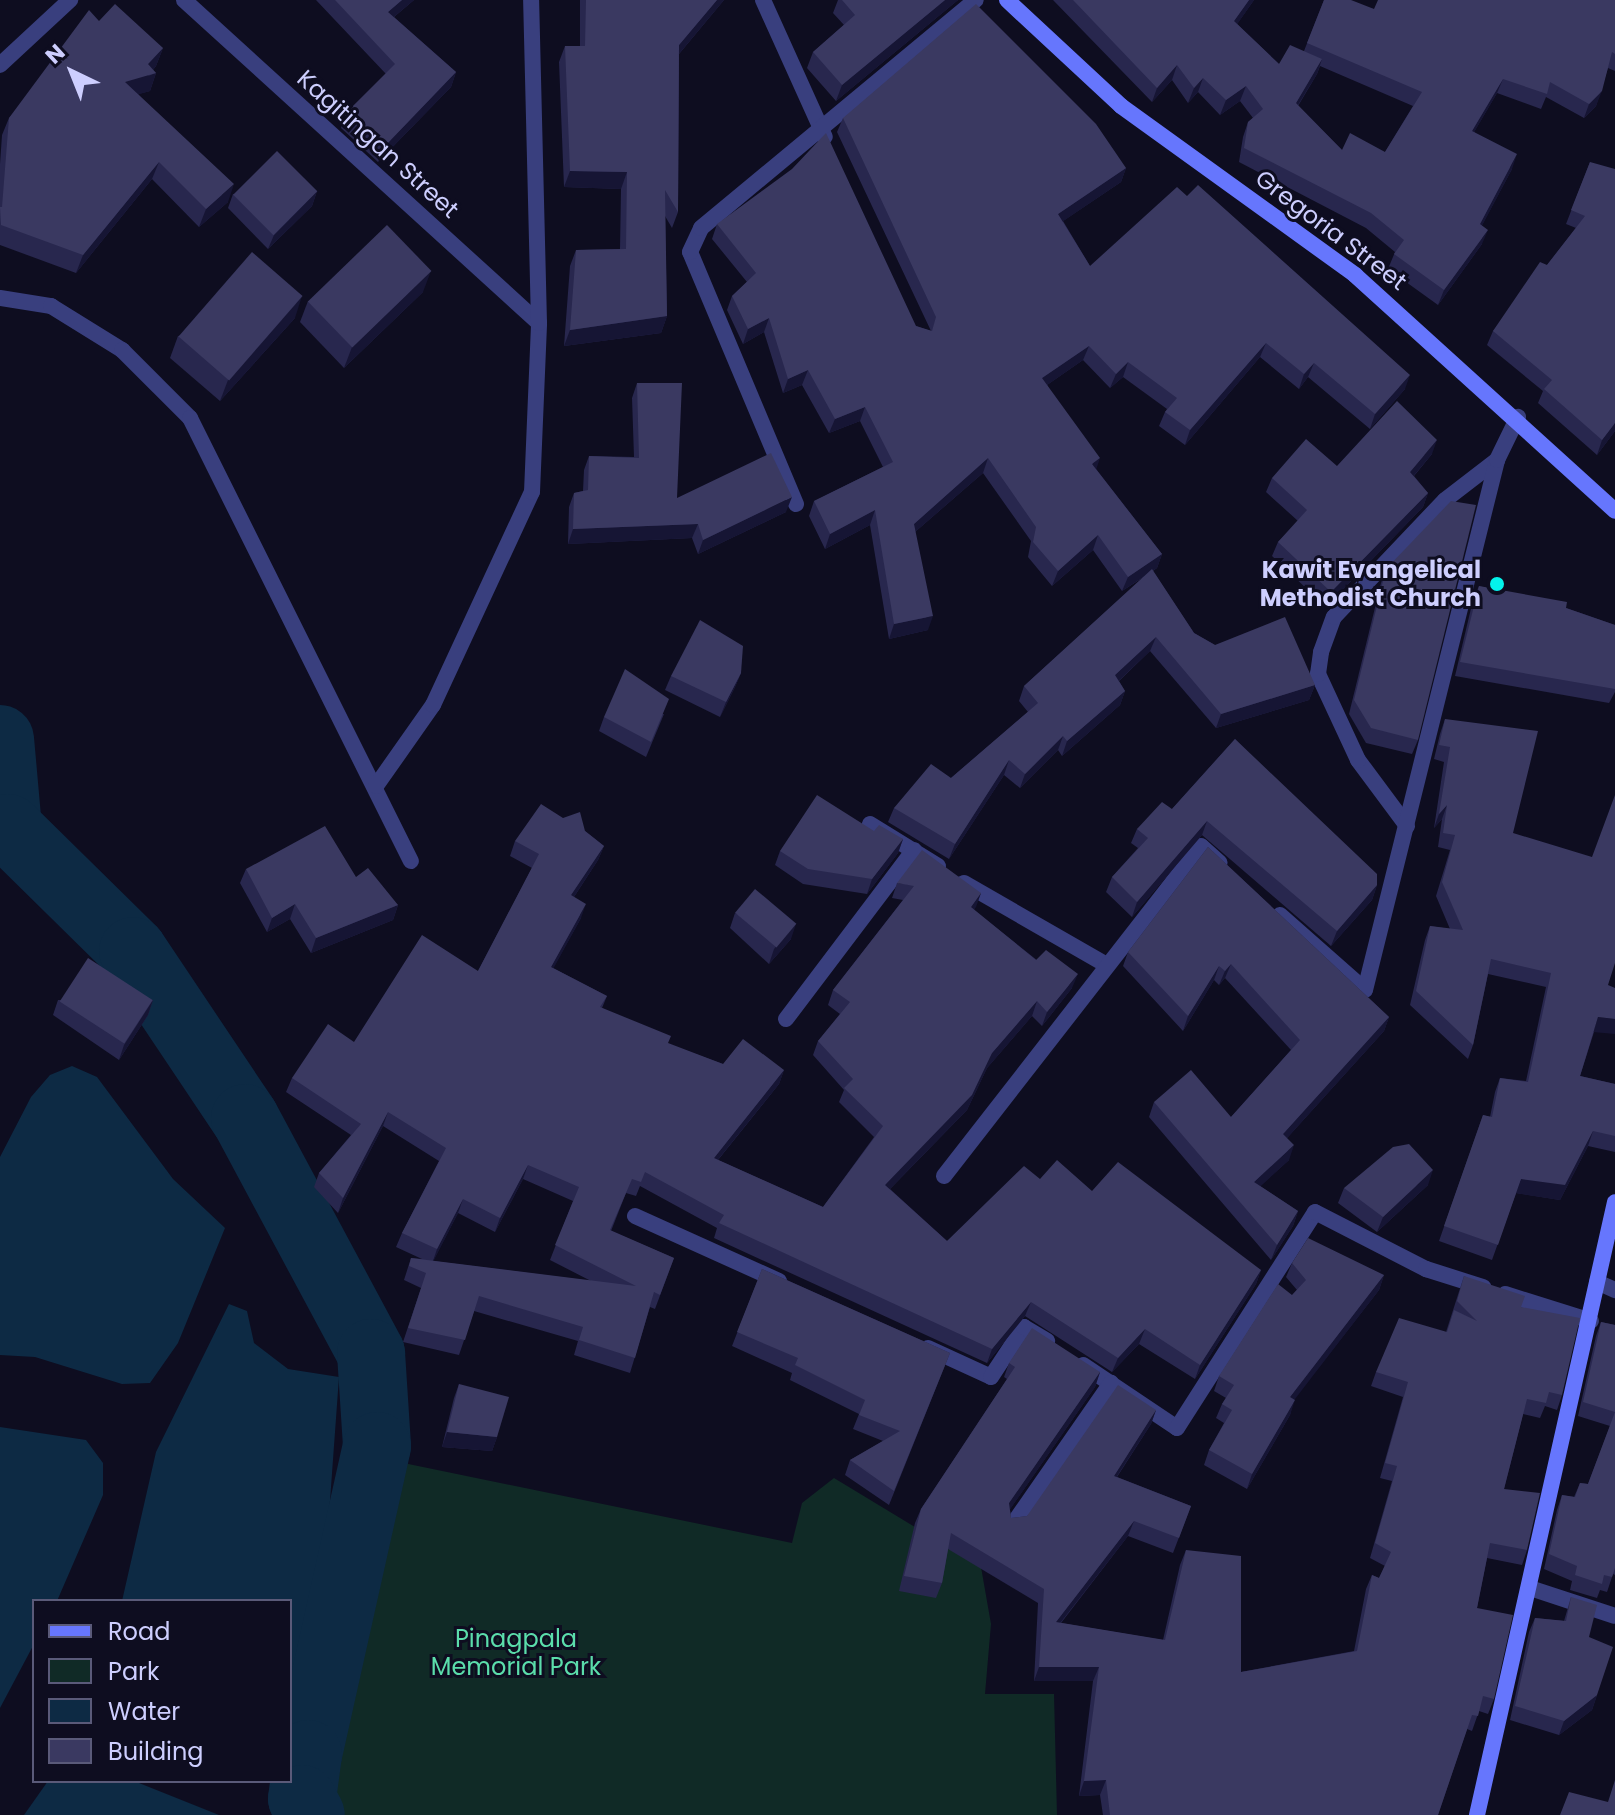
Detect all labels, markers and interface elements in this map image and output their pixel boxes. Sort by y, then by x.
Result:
north arrow [32,32,112,112]
text: N [39,37,72,71]
street label: Kagitingan Street [291,64,465,224]
street label: Gregoria Street [1250,164,1412,296]
place label: Kawit Evangelical Methodist Church [1260,556,1481,612]
marker: Kawit Evangelical Methodist Church [1488,575,1506,593]
legend [32,1599,292,1783]
text: Road [108,1615,170,1648]
park label: Pinagpala Memorial Park [431,1625,601,1681]
text: Park [108,1655,159,1688]
text: Water [108,1695,180,1728]
text: Building [108,1735,204,1768]

